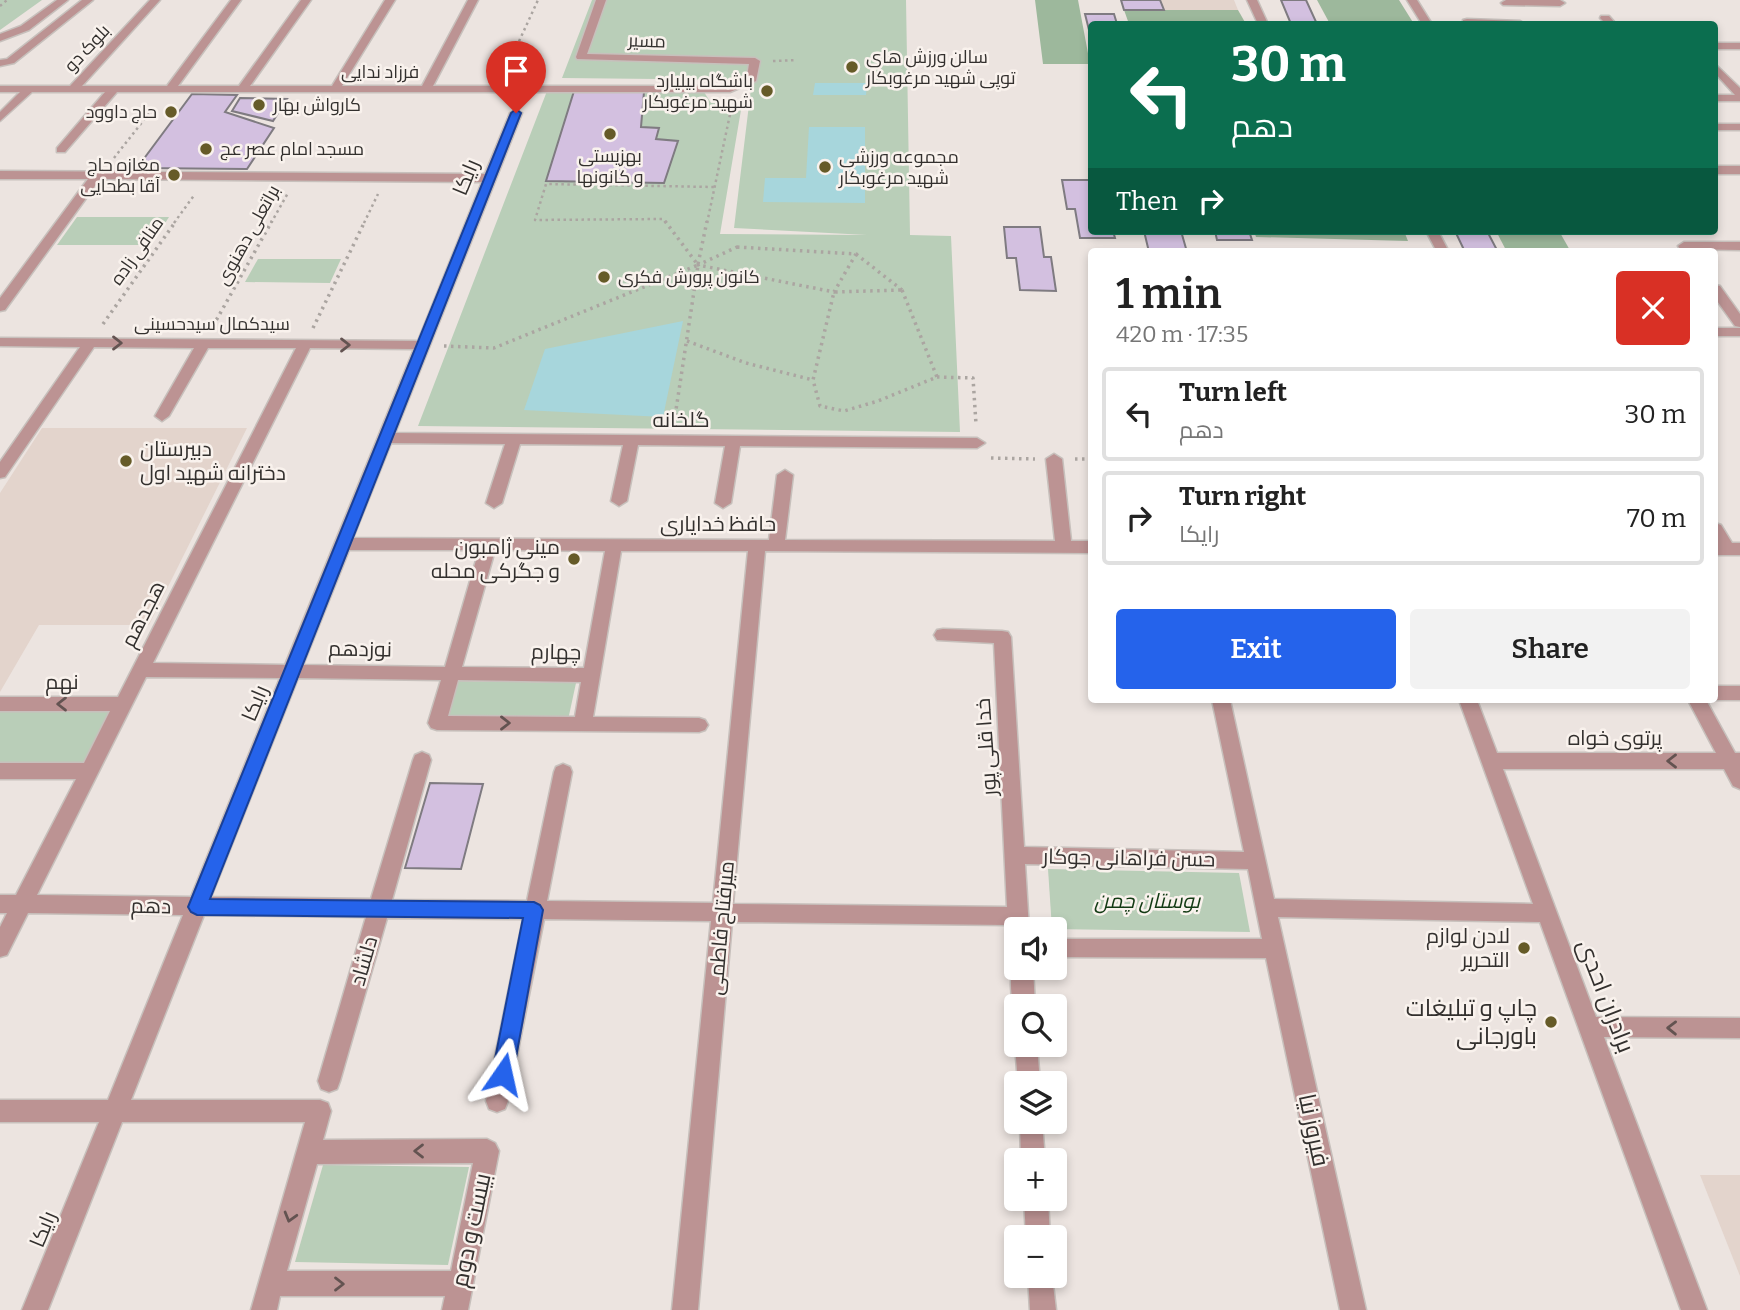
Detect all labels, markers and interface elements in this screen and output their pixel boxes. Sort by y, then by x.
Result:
street label: بلوک دو [60,20,114,76]
street label: مسیر [627,29,666,53]
text: 30 m [1231,35,1346,94]
pin [486,41,546,113]
place label: سالن ورزش های توپی شهید مرغوبکار [865,46,1016,90]
icon: left [1116,49,1207,140]
icon: arrive [497,52,535,90]
marker: سالن ورزش های توپی شهید مرغوبکار [844,59,860,75]
street label: فرزاد ندایی [341,61,419,83]
place label: باشگاه بیلیارد شهید مرغوبکار [642,70,753,113]
marker: باشگاه بیلیارد شهید مرغوبکار [759,83,775,99]
place label: کارواش بهار [272,94,361,116]
marker: کارواش بهار [251,97,267,113]
place label: حاج داوود [86,101,157,124]
marker: حاج داوود [163,104,179,120]
text: دهم [1231,107,1293,145]
marker: بهزیستی و کانونها [602,126,618,142]
place label: مسجد امام عصر عج [220,138,364,161]
marker: مسجد امام عصر عج [198,141,214,157]
place label: بهزیستی و کانونها [576,145,644,188]
place label: مجموعه ورزشی شهید مرغوبکار [838,146,959,189]
place label: مغازه حاج آقا بطحایی [80,154,160,197]
street label: رایکا [447,155,485,199]
marker: مجموعه ورزشی شهید مرغوبکار [817,159,833,175]
marker: مغازه حاج آقا بطحایی [166,167,182,183]
street label: براتعلی دهنوی [211,181,285,289]
icon: right [1192,182,1230,220]
text: Then [1116,186,1178,217]
street label: منافی زاده [106,213,168,289]
place label: کانون پرورش فکری [618,266,760,289]
marker: کانون پرورش فکری [596,269,612,285]
text: 1 min [1116,269,1222,319]
button: close [1616,271,1690,345]
street label: سیدکمال سیدحسینی [134,313,290,335]
text: 420 m · 17:35 [1116,320,1248,348]
one-way arrow [112,335,123,351]
one-way arrow [340,337,350,353]
text: Turn left [1179,377,1287,408]
icon: left [1120,395,1158,433]
text: 30 m [1625,399,1686,430]
street label: گلخانه [652,407,710,433]
text: دهم [1179,416,1224,444]
place label: دبيرستان دخترانه شهید اول [140,436,286,486]
marker: دبيرستان دخترانه شهید اول [118,453,134,469]
text: Turn right [1179,481,1306,512]
icon: right [1120,499,1158,537]
text: 70 m [1627,503,1686,534]
street label: حافظ خدایاری [660,511,776,537]
text: رایکا [1179,520,1219,548]
place label: مینی ژامبون و جگرکی محله [431,534,560,584]
marker: مینی ژامبون و جگرکی محله [566,551,582,567]
street label: هجدهم [115,576,172,652]
button: Exit [1116,609,1396,689]
button: Share [1410,609,1690,689]
street label: نوزدهم [328,635,392,664]
street label: چهارم [531,639,581,666]
street label: نهم [45,669,79,696]
street label: رایکا [236,681,274,725]
one-way arrow [56,696,66,712]
street label: خدا قلی پور [970,697,1003,798]
one-way arrow [500,715,511,731]
street label: پرتوی خواه [1568,725,1663,752]
one-way arrow [1666,753,1677,769]
street label: حسن فراهانی جوکار [1041,843,1216,873]
street label: میرفتاح فاطمی [702,860,741,996]
park label: بوستان چمن [1094,888,1201,915]
street label: دهم [130,893,172,920]
map controls [1004,917,1067,1288]
button: sound [1004,917,1067,980]
place label: لادن لوازم التحریر [1426,923,1510,973]
street label: دلشاد [345,933,383,989]
street label: برادران احدی [1572,935,1640,1057]
marker: لادن لوازم التحریر [1516,940,1532,956]
button: search [1004,994,1067,1057]
place label: چاپ و تبلیغات باورجانی [1406,994,1537,1050]
marker: چاپ و تبلیغات باورجانی [1543,1014,1559,1030]
one-way arrow [1666,1020,1677,1035]
position arrow [466,1037,540,1111]
button: layers [1004,1071,1067,1134]
street label: فیروز نیا [1293,1091,1335,1169]
one-way arrow [413,1143,424,1159]
button: + [1004,1148,1067,1211]
street label: بیست و دوم [445,1170,499,1290]
street label: رایکا [24,1207,62,1251]
one-way arrow [284,1211,299,1223]
button: − [1004,1225,1067,1288]
one-way arrow [335,1276,345,1292]

